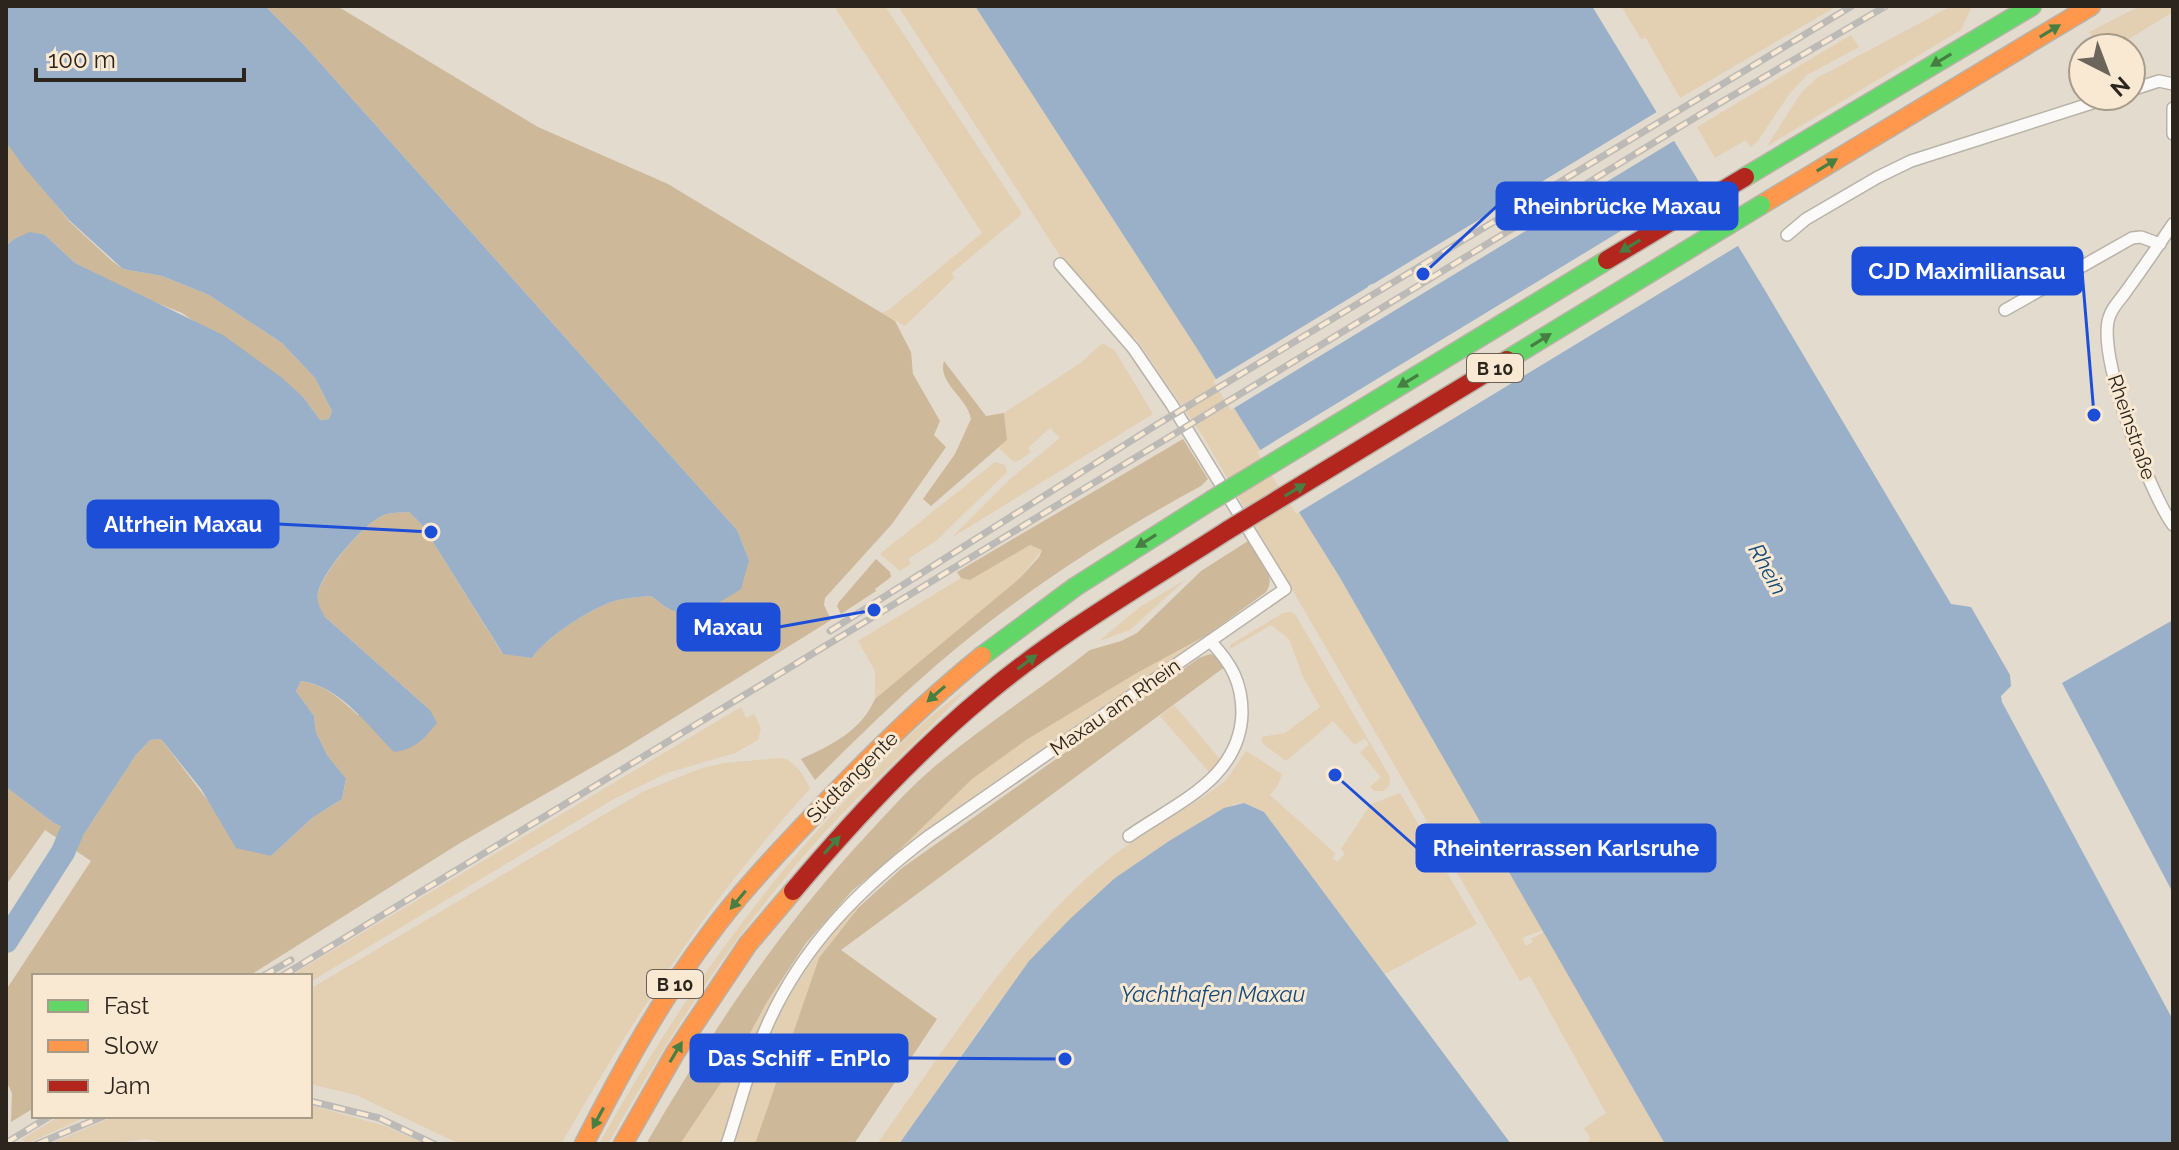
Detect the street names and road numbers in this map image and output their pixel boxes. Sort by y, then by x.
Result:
road number: B 10 [1467,354,1523,382]
street label: Rheinstraße [2103,371,2161,483]
street label: Maxau am Rhein [1045,653,1185,761]
street label: Südtangente [801,726,903,828]
road number: B 10 [647,970,703,998]

